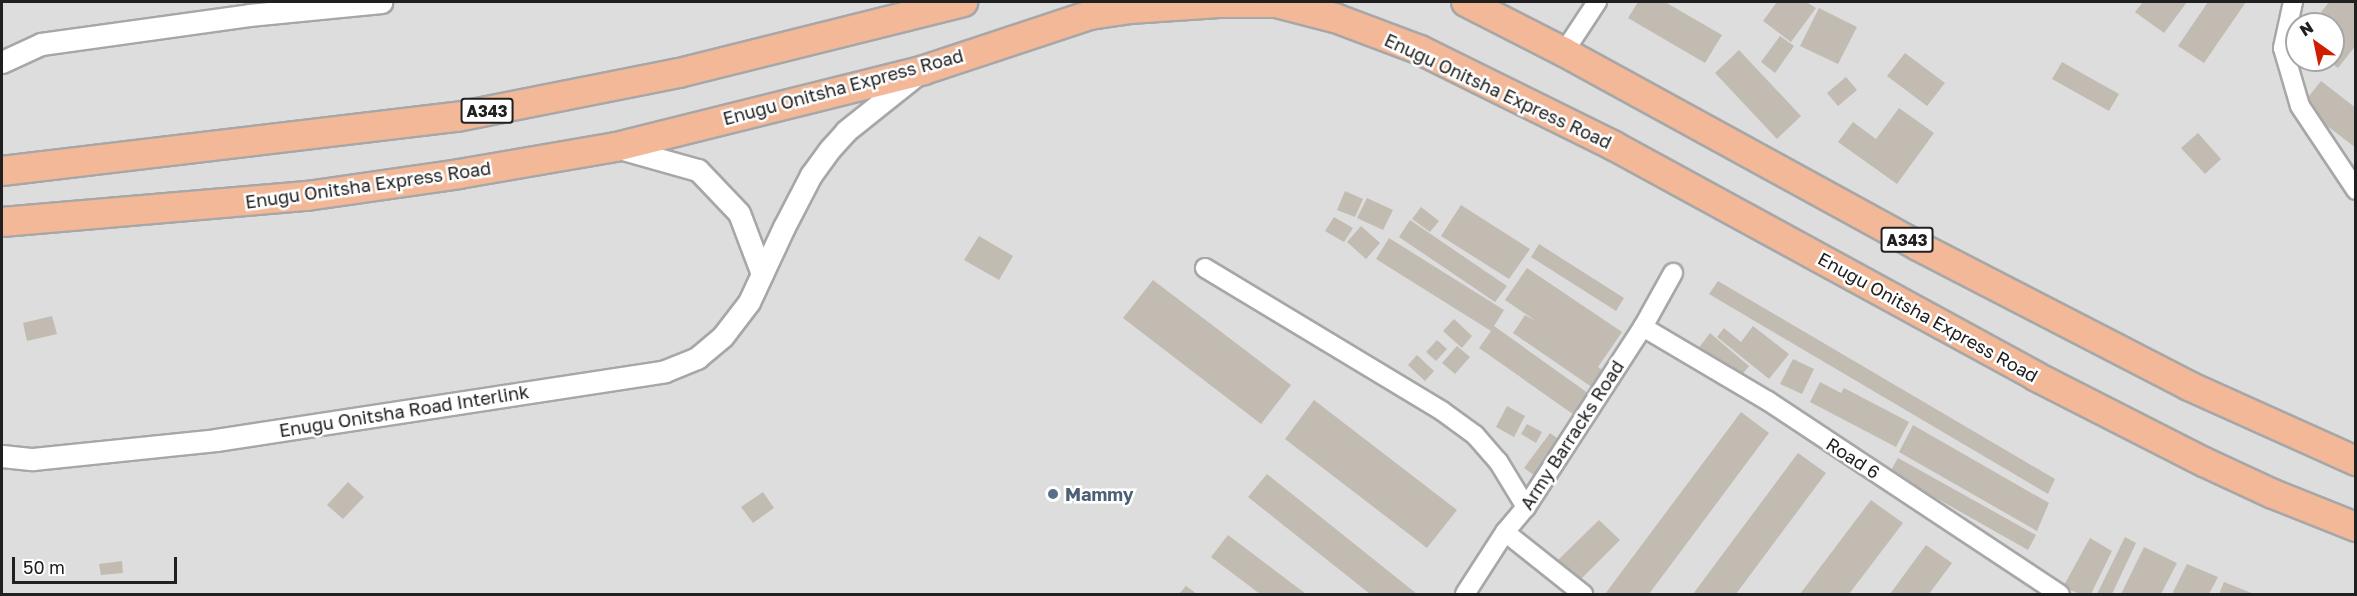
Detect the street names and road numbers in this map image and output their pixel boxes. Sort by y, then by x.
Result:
street label: Enugu Onitsha Express Road [1381,29,1615,153]
street label: Enugu Onitsha Express Road [720,44,966,130]
road number: A343 [460,98,514,124]
street label: Enugu Onitsha Express Road [244,157,492,213]
road number: A343 [1880,227,1934,253]
street label: Enugu Onitsha Express Road [1814,247,2042,387]
street label: Army Barracks Road [1516,356,1628,514]
street label: Enugu Onitsha Road Interlink [278,381,530,441]
street label: Road 6 [1822,433,1884,483]

